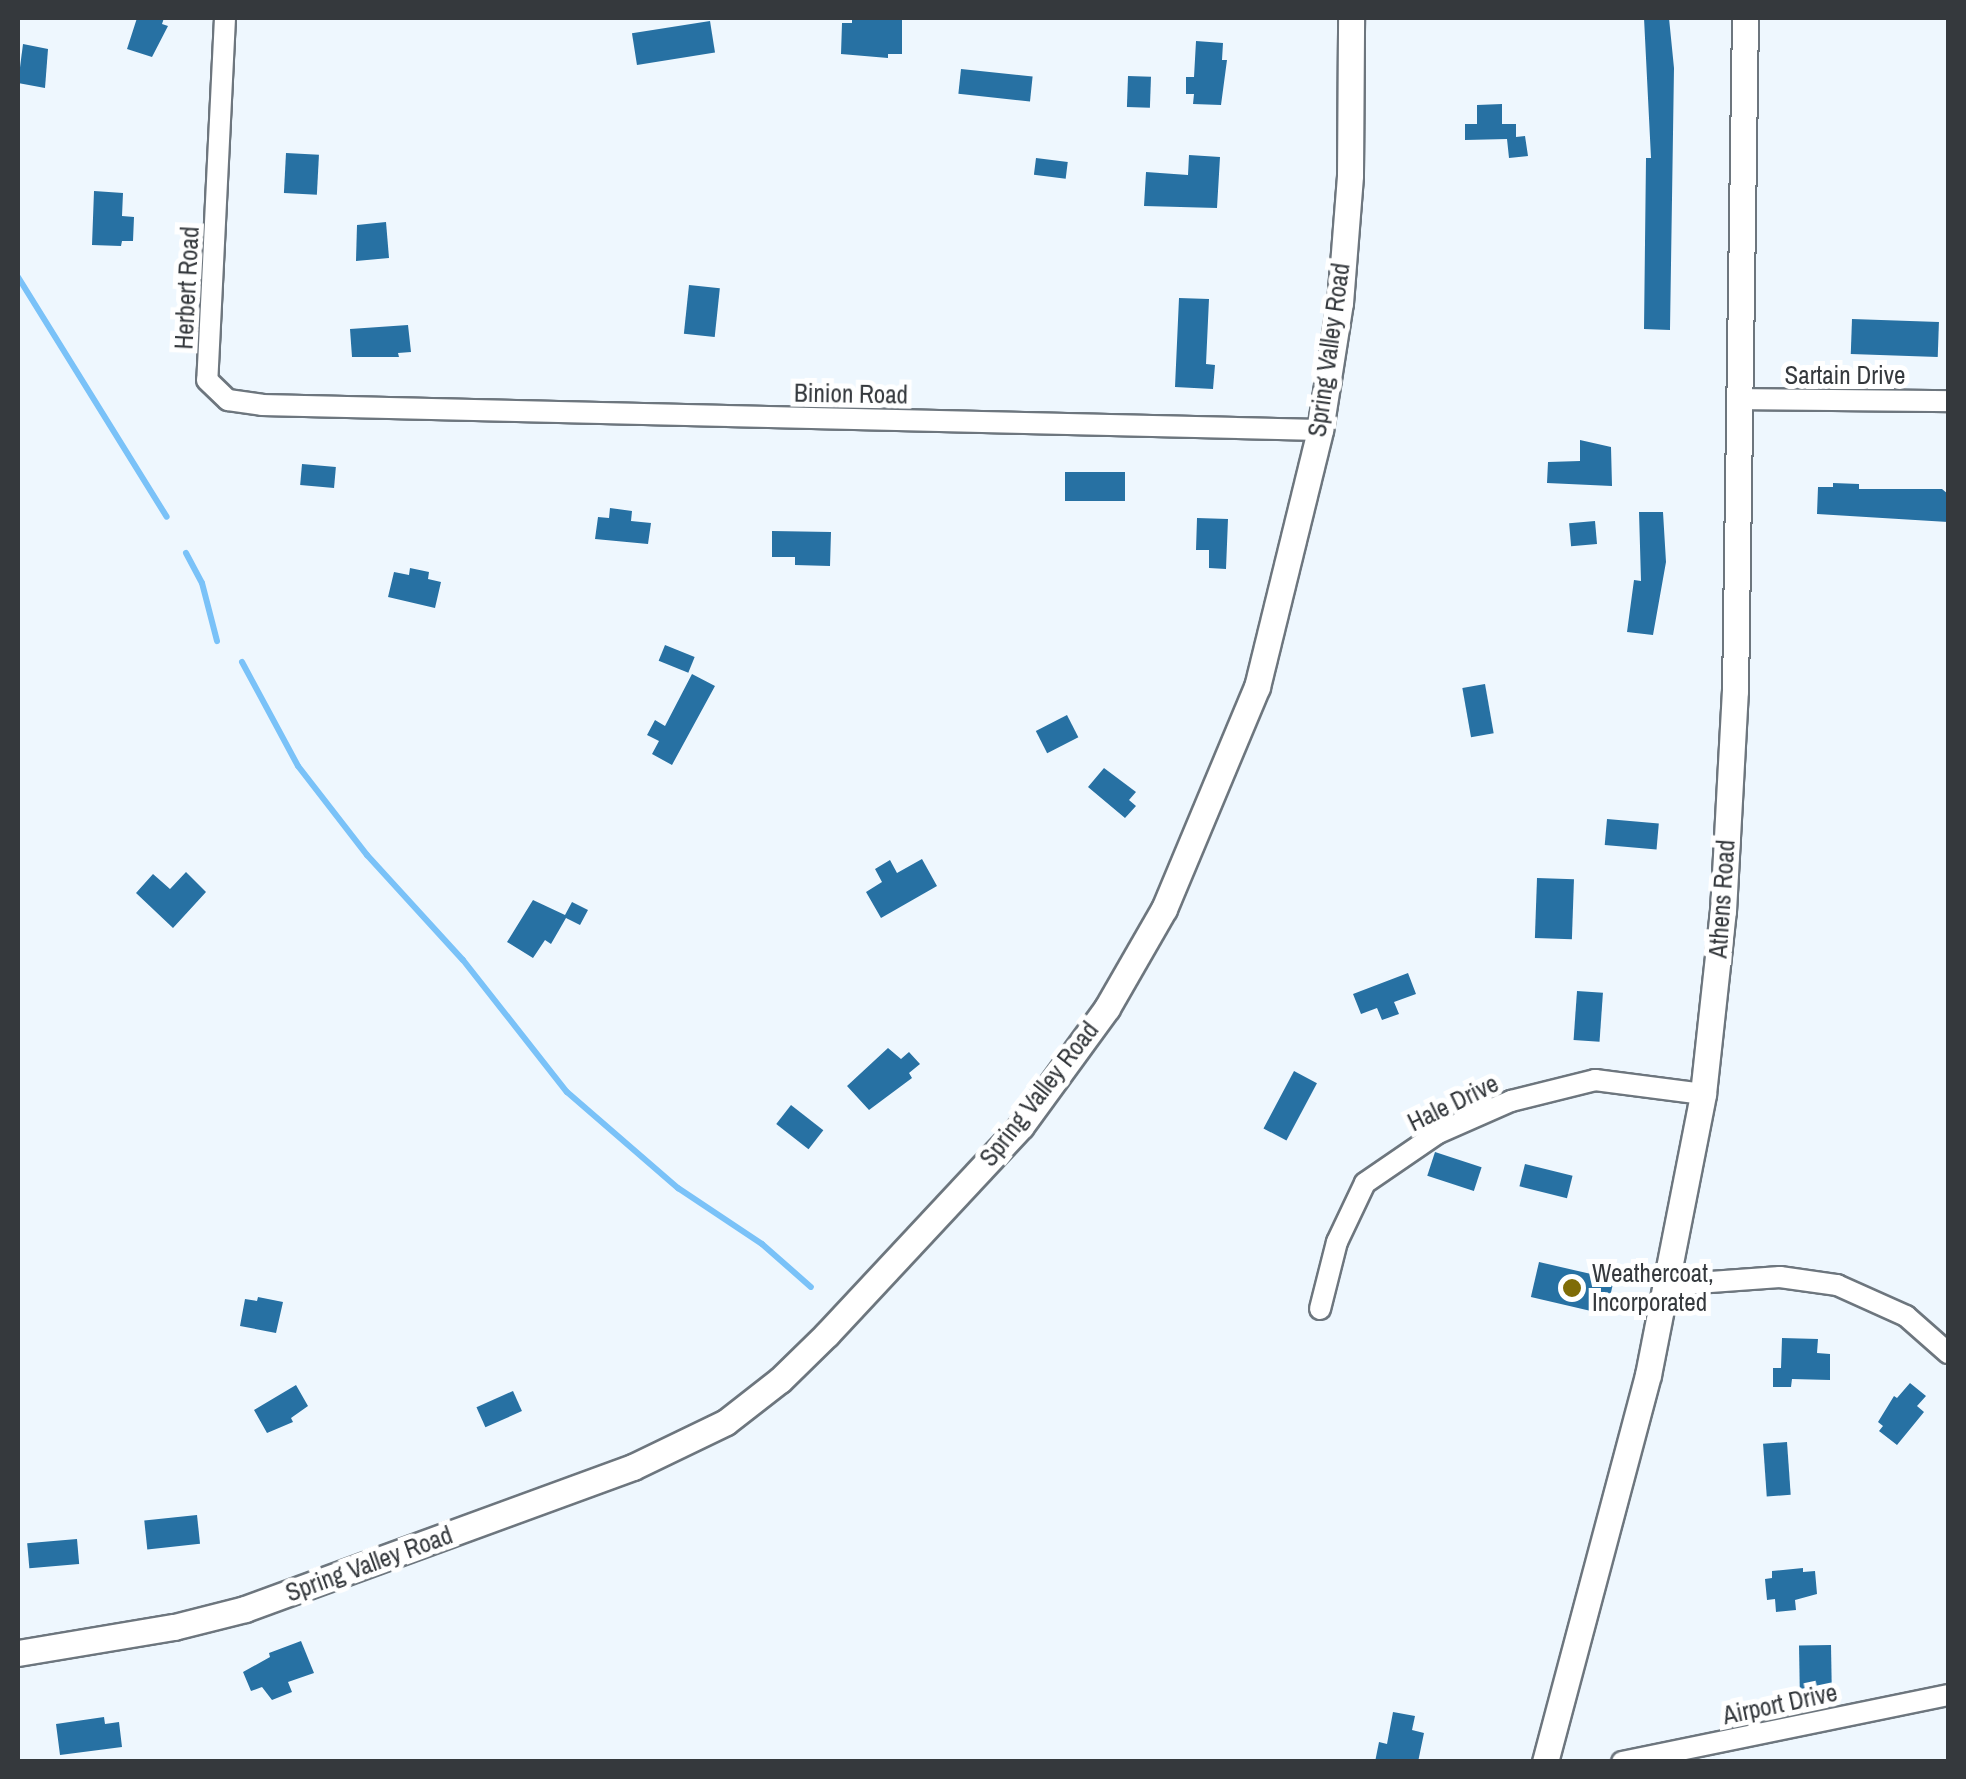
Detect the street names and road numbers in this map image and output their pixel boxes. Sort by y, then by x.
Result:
street label: Herbert Road [169,226,205,350]
street label: Spring Valley Road [1302,261,1356,439]
street label: Sartain Drive [1785,360,1905,390]
street label: Binion Road [794,378,908,410]
street label: Athens Road [1703,839,1741,959]
street label: Spring Valley Road [973,1016,1105,1172]
street label: Hale Drive [1403,1068,1503,1138]
street label: Spring Valley Road [282,1520,456,1608]
street label: Airport Drive [1720,1677,1840,1731]

